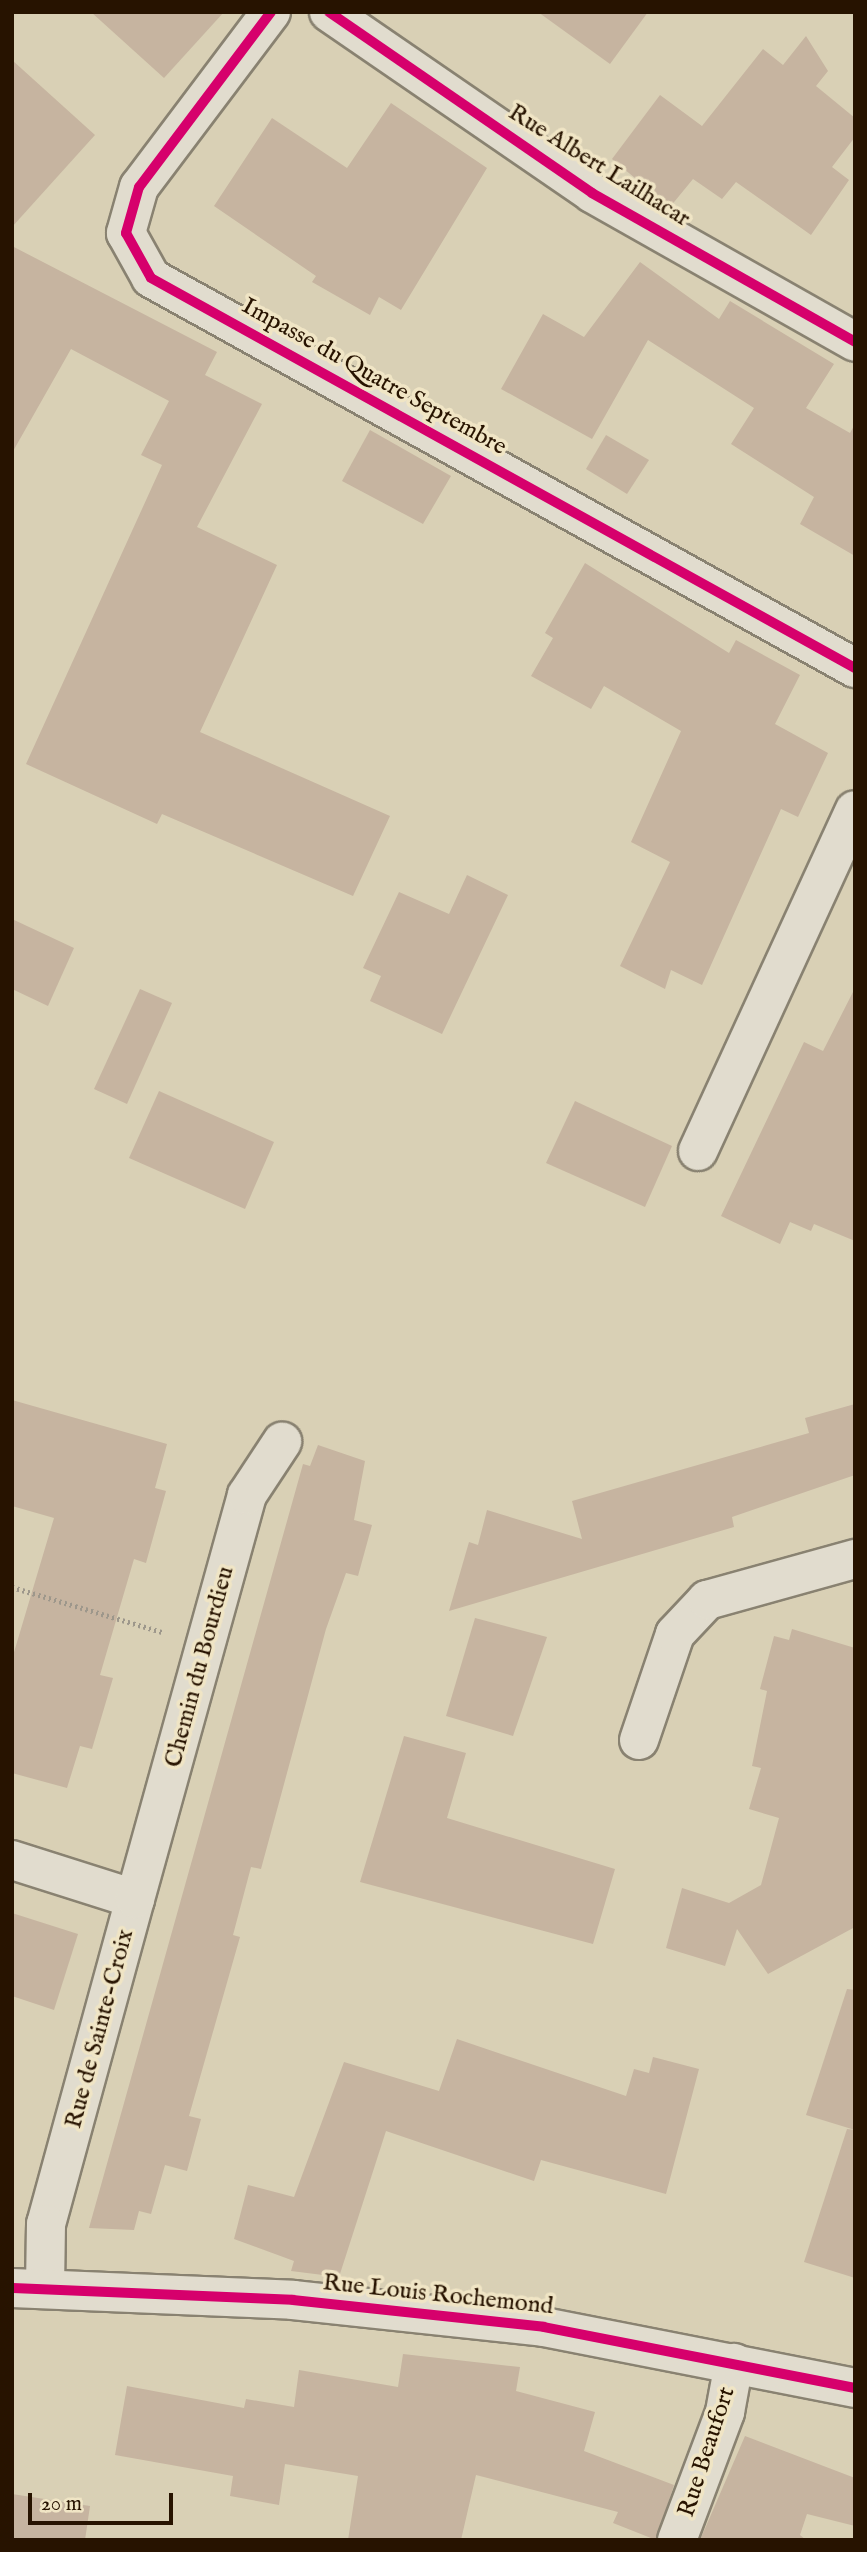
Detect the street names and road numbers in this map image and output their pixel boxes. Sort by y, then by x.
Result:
street label: Rue Albert Lailhacar [503,98,695,234]
street label: Impasse du Quatre Septembre [237,292,511,462]
street label: Chemin du Bourdieu [159,1563,241,1771]
street label: Rue de Sainte-Croix [60,1926,140,2132]
street label: Rue Louis Rochemond [321,2269,555,2321]
street label: Rue Beaufort [672,2383,742,2521]

